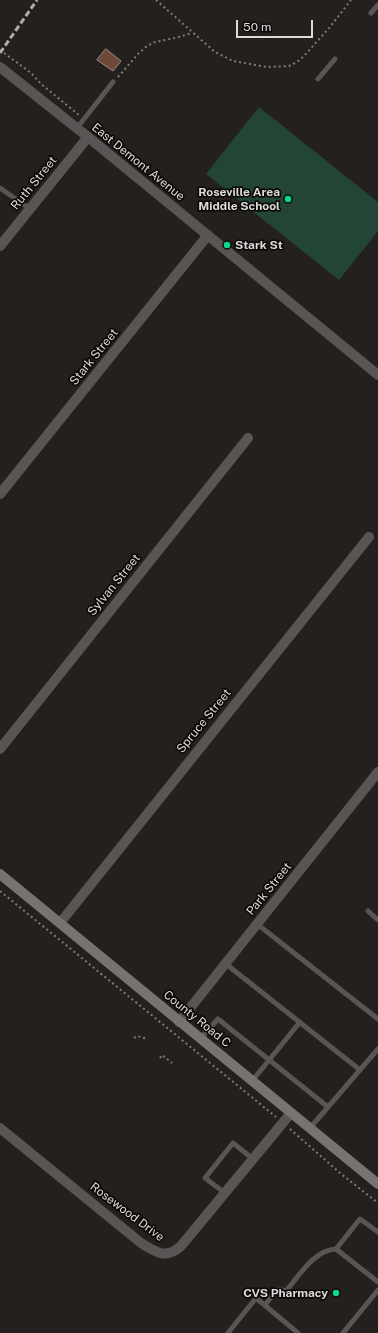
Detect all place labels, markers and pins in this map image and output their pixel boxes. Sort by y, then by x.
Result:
place label: Roseville Area Middle School [198,185,280,213]
marker: Roseville Area Middle School [283,194,293,204]
place label: Stark St [235,238,283,252]
marker: Stark St [222,240,232,250]
place label: CVS Pharmacy [243,1286,328,1300]
marker: CVS Pharmacy [331,1288,341,1298]

